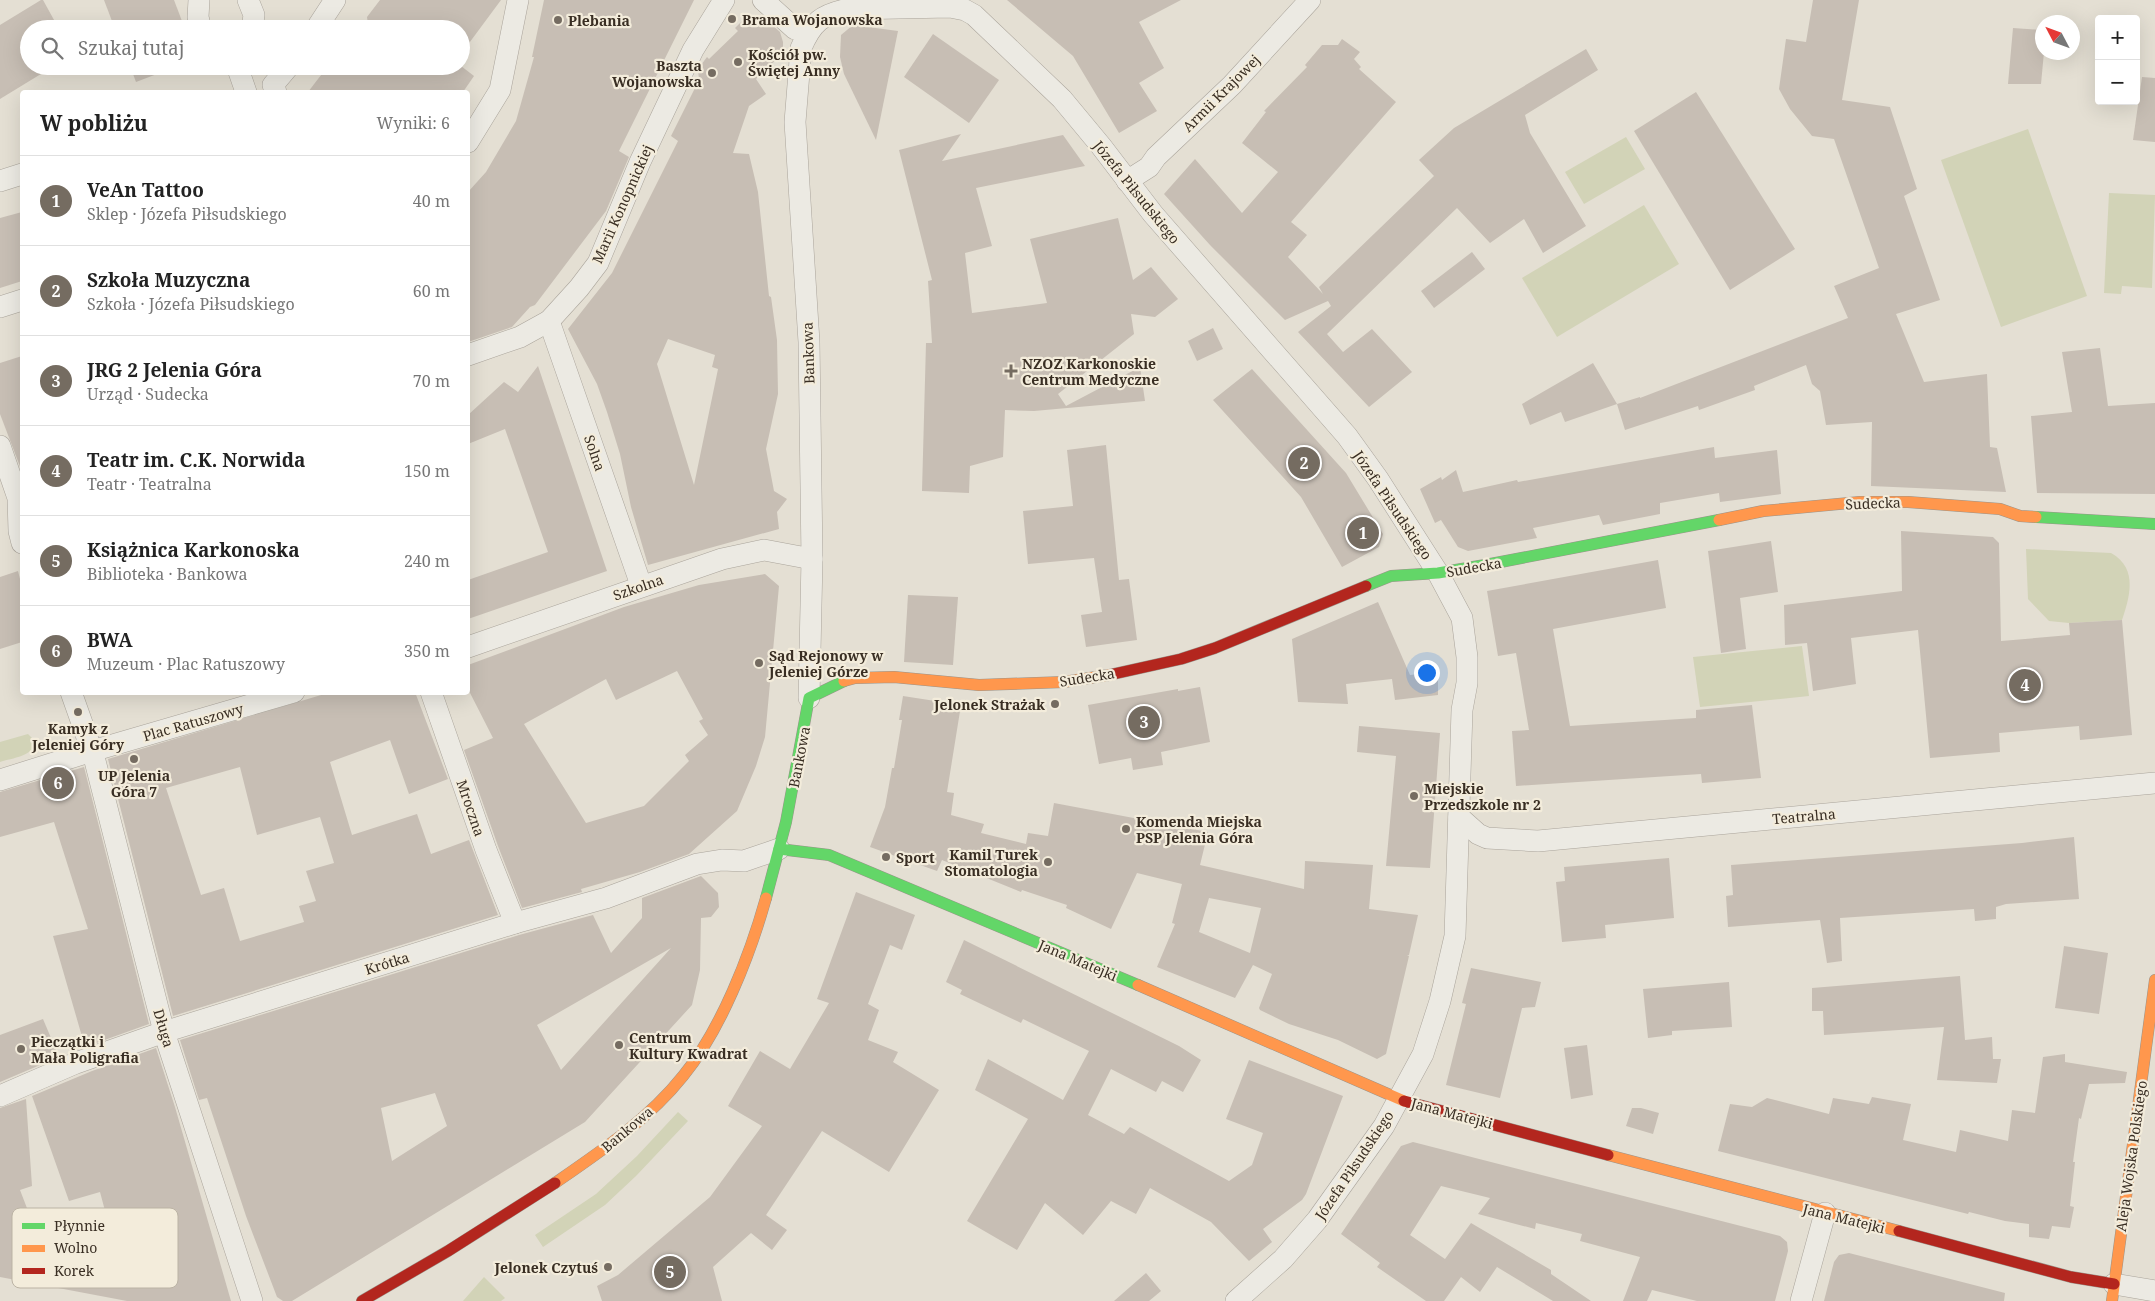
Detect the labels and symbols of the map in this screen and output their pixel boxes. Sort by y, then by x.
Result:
place label: Brama Wojanowska [742,10,883,29]
place label: Plebania [568,11,630,30]
marker: Brama Wojanowska [726,13,738,25]
marker: Plebania [552,14,564,26]
north arrow [2035,15,2080,60]
place label: Kościół pw. Świętej Anny [748,45,841,80]
street label: Armii Krajowej [1178,50,1264,136]
place label: Baszta Wojanowska [612,56,702,91]
marker: Kościół pw. Świętej Anny [732,56,744,68]
marker: Baszta Wojanowska [706,67,718,79]
street label: Józefa Piłsudskiego [1089,136,1185,248]
street label: Marii Konopnickiej [587,142,657,266]
street label: Bankowa [797,322,819,384]
place label: NZOZ Karkonoskie Centrum Medyczne [1022,354,1159,389]
marker: NZOZ Karkonoskie Centrum Medyczne [1004,364,1018,378]
street label: Solna [580,432,610,474]
pin: 2 [1288,444,1320,482]
street label: Józefa Piłsudskiego [1349,446,1437,563]
street label: Sudecka [1845,493,1901,513]
pin: 1 [1347,514,1379,552]
street label: Sudecka [1445,553,1503,581]
street label: Szkolna [610,570,666,604]
place label: Sąd Rejonowy w Jeleniej Górze [768,646,883,681]
marker: Sąd Rejonowy w Jeleniej Górze [753,657,765,669]
your location [1414,660,1440,686]
street label: Sudecka [1058,663,1116,691]
pin: 4 [2009,666,2041,704]
place label: Jelonek Strażak [933,695,1045,714]
marker: Jelonek Strażak [1049,698,1061,710]
street label: Plac Ratuszowy [141,699,245,745]
pin: 3 [1128,703,1160,741]
marker: Kamyk z Jeleniej Góry [72,706,84,718]
place label: Kamyk z Jeleniej Góry [31,719,125,754]
street label: Bankowa [784,725,814,789]
marker: UP Jelenia Góra 7 [128,753,140,765]
pin: 6 [42,764,74,802]
place label: UP Jelenia Góra 7 [98,766,170,801]
street label: Mroczna [452,777,490,839]
place label: Miejskie Przedszkole nr 2 [1424,779,1541,814]
marker: Miejskie Przedszkole nr 2 [1408,790,1420,802]
street label: Teatralna [1771,804,1837,828]
place label: Komenda Miejska PSP Jelenia Góra [1136,812,1262,847]
marker: Komenda Miejska PSP Jelenia Góra [1120,823,1132,835]
place label: Kamil Turek Stomatologia [944,845,1038,880]
place label: Sport [896,848,935,867]
marker: Sport [880,851,892,863]
marker: Kamil Turek Stomatologia [1042,856,1054,868]
street label: Jana Matejki [1035,935,1121,985]
street label: Krótka [362,947,412,979]
street label: Długa [149,1007,179,1049]
place label: Centrum Kultury Kwadrat [629,1028,748,1063]
place label: Pieczątki i Mała Poligrafia [31,1032,139,1067]
marker: Centrum Kultury Kwadrat [613,1039,625,1051]
marker: Pieczątki i Mała Poligrafia [15,1043,27,1055]
street label: Aleja Wojska Polskiego [2111,1079,2151,1233]
street label: Jana Matejki [1408,1093,1495,1133]
street label: Bankowa [597,1102,657,1156]
street label: Józefa Piłsudskiego [1310,1107,1398,1224]
street label: Jana Matejki [1800,1198,1887,1237]
legend [12,1208,178,1288]
text: Płynnie [54,1216,105,1235]
text: Wolno [54,1238,97,1257]
pin: 5 [654,1253,686,1291]
place label: Jelonek Czytuś [493,1258,598,1277]
text: Korek [54,1261,95,1280]
marker: Jelonek Czytuś [602,1261,614,1273]

